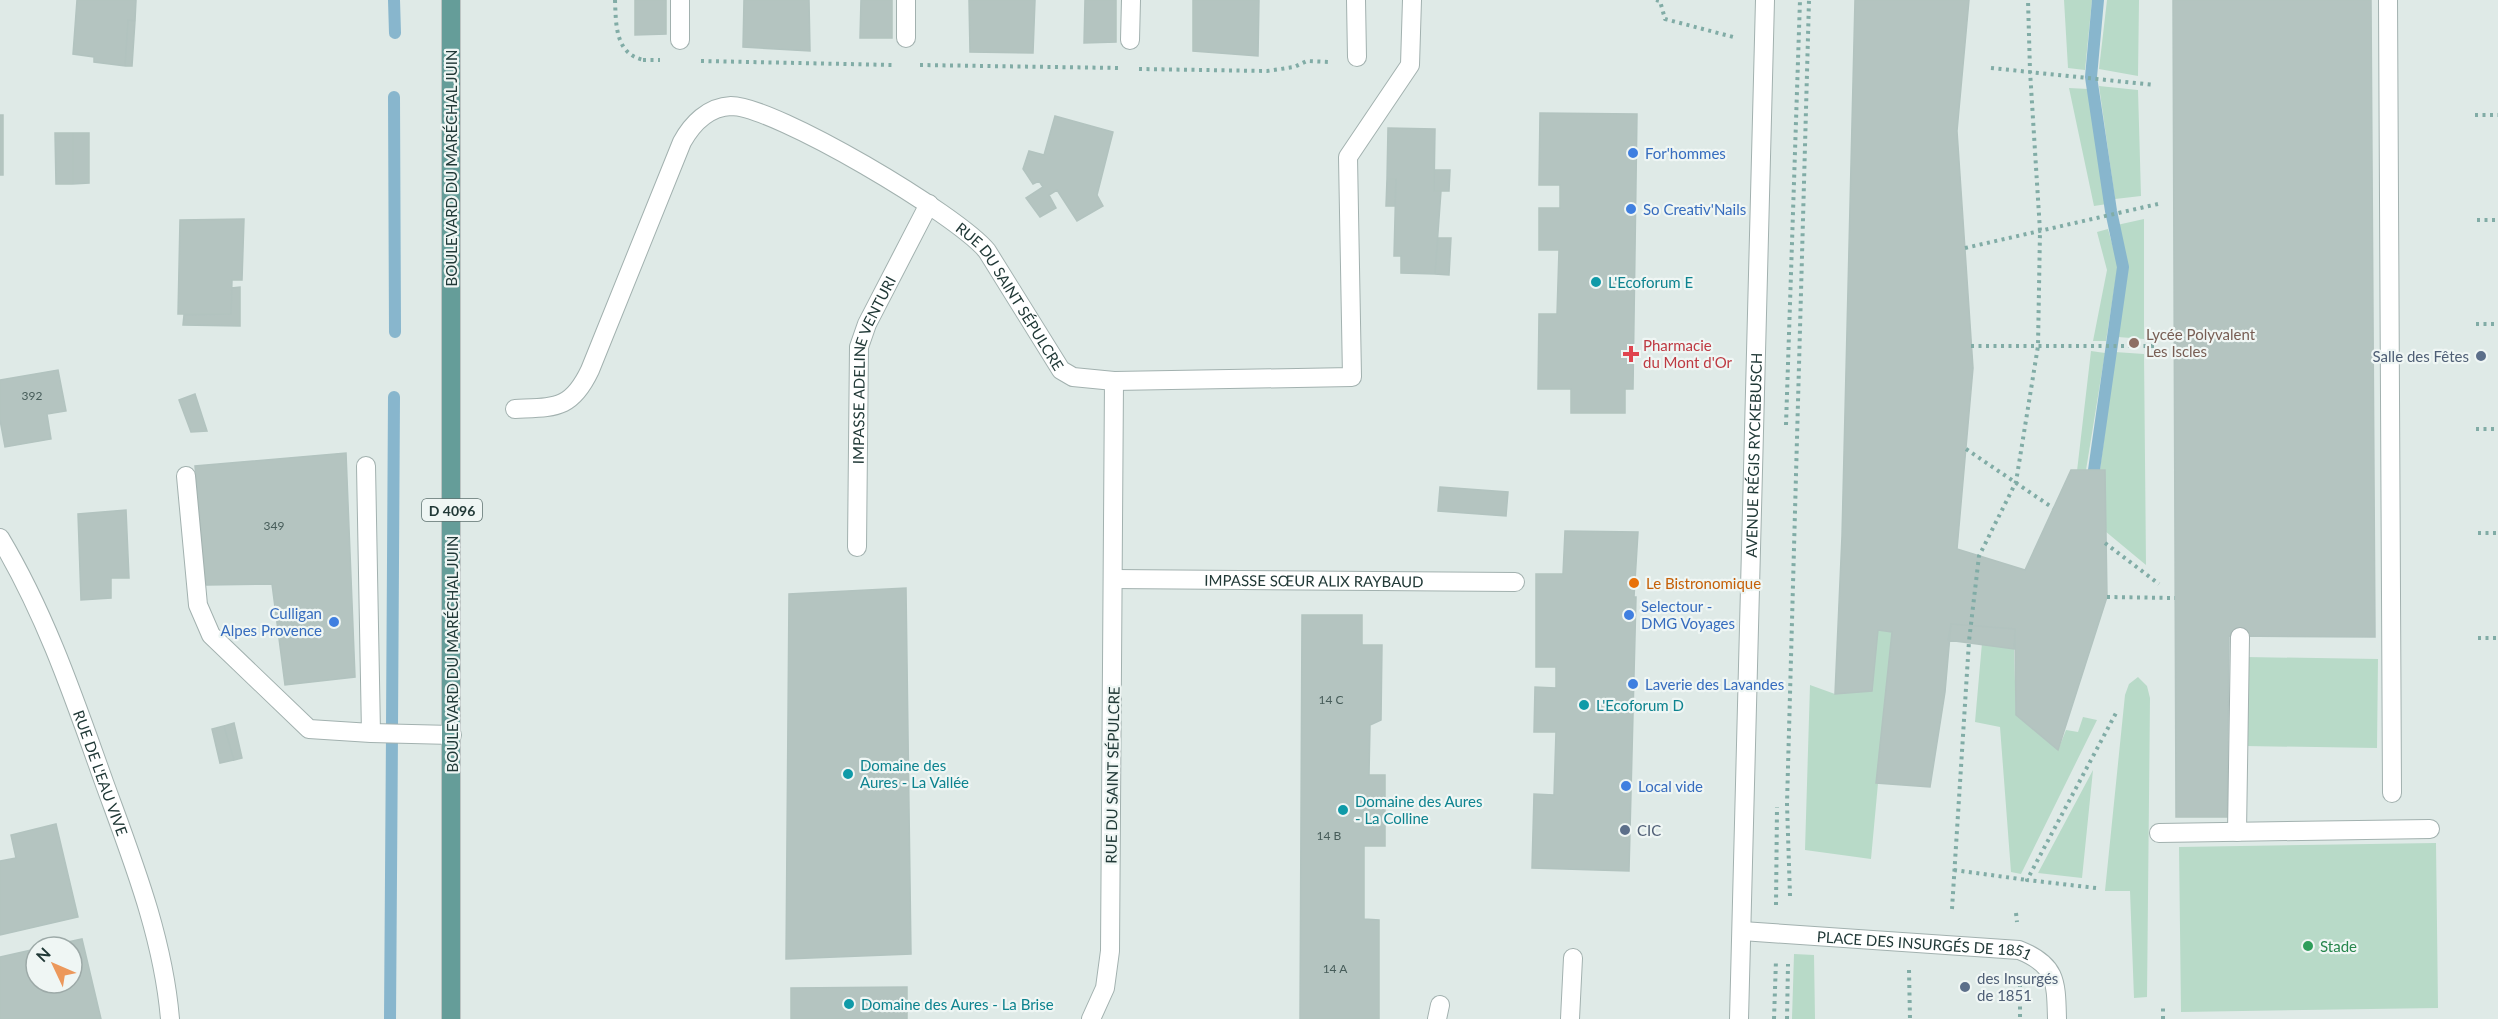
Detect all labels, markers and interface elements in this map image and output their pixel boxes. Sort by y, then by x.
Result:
street label: BOULEVARD DU MARÉCHAL JUIN [442,50,460,286]
place label: For'hommes [1645,144,1726,162]
marker: For'hommes [1626,146,1640,160]
place label: So Creativ'Nails [1643,200,1746,218]
marker: So Creativ'Nails [1624,202,1638,216]
street label: RUE DU SAINT SÉPULCRE [953,218,1068,373]
street label: IMPASSE ADELINE VENTURI [849,273,899,464]
place label: L'Ecoforum E [1608,273,1693,291]
marker: L'Ecoforum E [1589,275,1603,289]
place label: Lycée Polyvalent Les Iscles [2146,325,2256,360]
place label: Pharmacie du Mont d'Or [1643,336,1733,371]
marker: Lycée Polyvalent Les Iscles [2127,336,2141,350]
marker: Pharmacie du Mont d'Or [1624,347,1638,361]
place label: Salle des Fêtes [2373,347,2469,365]
marker: Salle des Fêtes [2474,349,2488,363]
street label: AVENUE RÉGIS RYCKEBUSCH [1742,352,1765,558]
house number: 392 [22,388,42,403]
road number: D 4096 [422,499,482,521]
house number: 349 [264,518,284,533]
street label: BOULEVARD DU MARÉCHAL JUIN [443,536,461,772]
street label: IMPASSE SŒUR ALIX RAYBAUD [1204,571,1424,590]
place label: Le Bistronomique [1646,574,1761,592]
marker: Le Bistronomique [1627,576,1641,590]
place label: Selectour - DMG Voyages [1641,597,1735,632]
place label: Culligan Alpes Provence [221,604,322,639]
marker: Selectour - DMG Voyages [1622,608,1636,622]
marker: Culligan Alpes Provence [327,615,341,629]
place label: Laverie des Lavandes [1645,675,1784,693]
marker: Laverie des Lavandes [1626,677,1640,691]
street label: RUE DU SAINT SÉPULCRE [1101,686,1123,864]
house number: 14 C [1318,692,1344,707]
place label: L'Ecoforum D [1596,696,1684,714]
marker: L'Ecoforum D [1577,698,1591,712]
street label: RUE DE L'EAU VIVE [70,708,132,838]
place label: Domaine des Aures - La Vallée [860,756,969,791]
marker: Domaine des Aures - La Vallée [841,767,855,781]
place label: Local vide [1638,777,1703,795]
marker: Local vide [1619,779,1633,793]
place label: Domaine des Aures - La Colline [1355,792,1482,827]
marker: Domaine des Aures - La Colline [1336,803,1350,817]
place label: CIC [1637,821,1661,839]
marker: CIC [1618,823,1632,837]
house number: 14 B [1317,828,1342,843]
street label: PLACE DES INSURGÉS DE 1851 [1816,927,2035,964]
north arrow [24,935,84,995]
place label: Stade [2320,937,2357,955]
marker: Stade [2301,939,2315,953]
text: N [32,943,54,965]
house number: 14 A [1323,961,1348,976]
place label: des Insurgés de 1851 [1977,969,2058,1004]
marker: des Insurgés de 1851 [1958,980,1972,994]
place label: Domaine des Aures - La Brise [861,995,1054,1013]
marker: Domaine des Aures - La Brise [842,997,856,1011]

